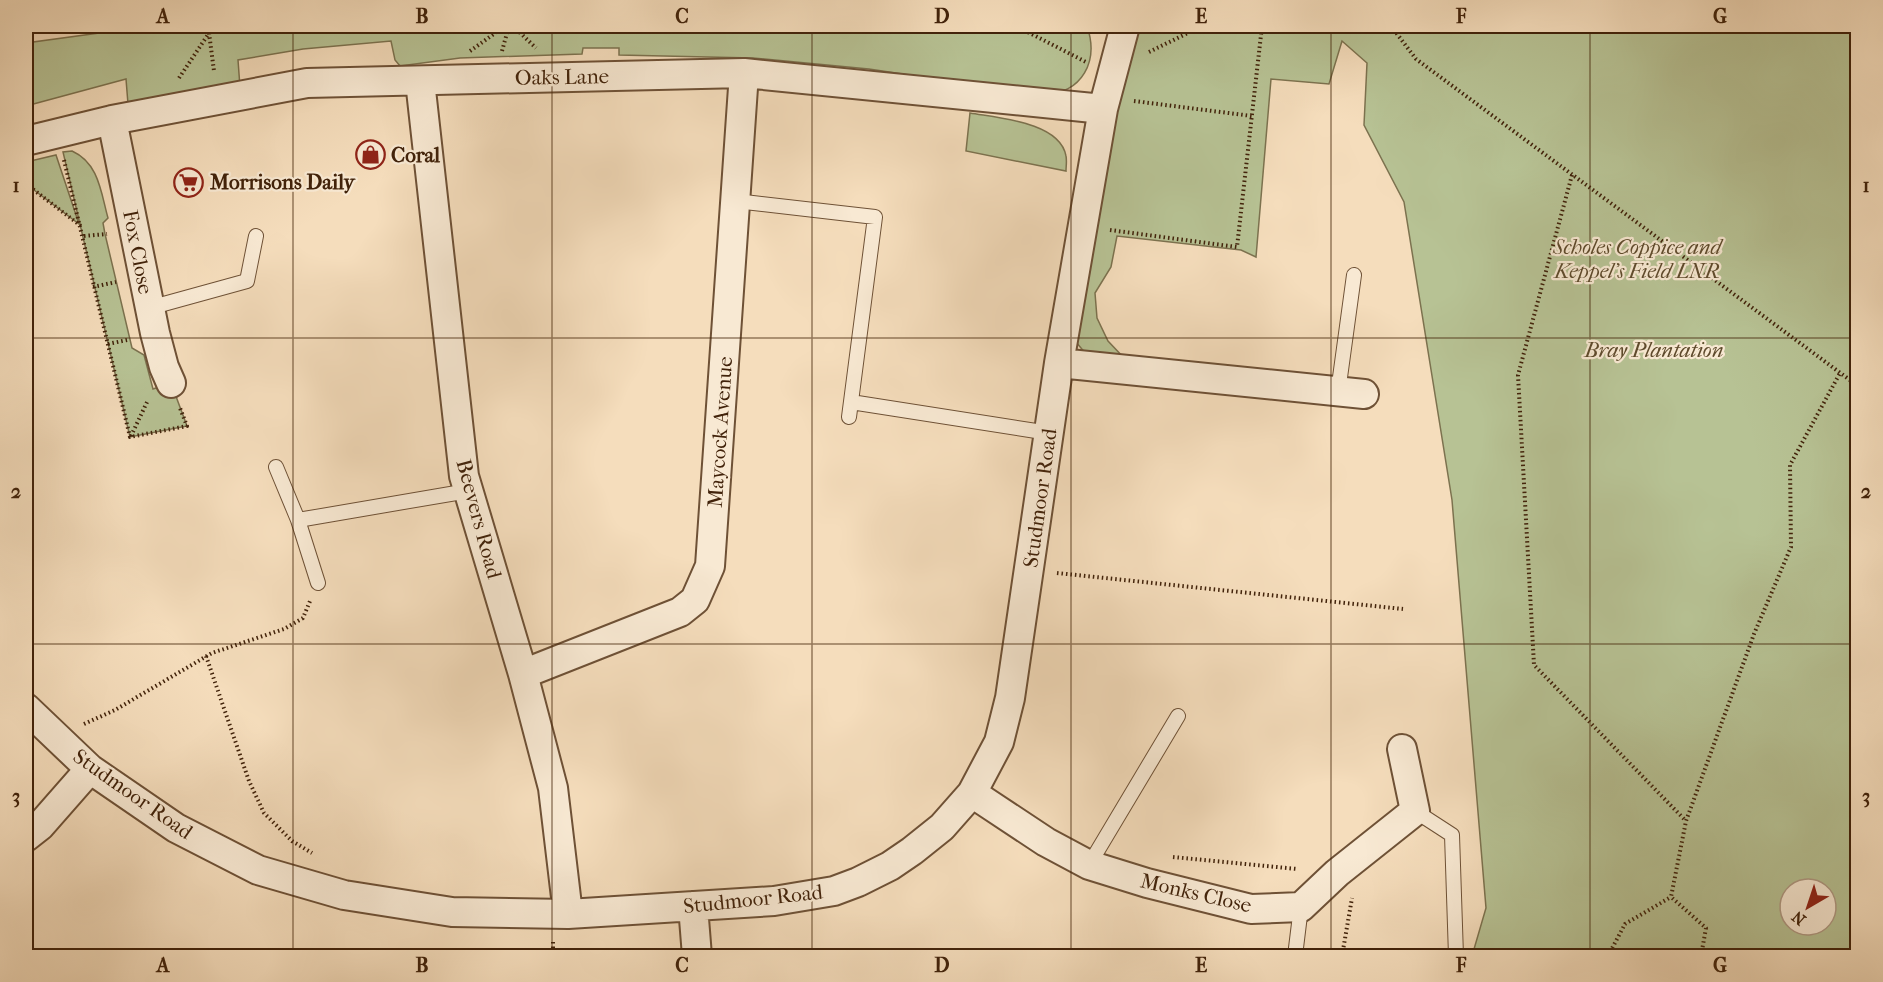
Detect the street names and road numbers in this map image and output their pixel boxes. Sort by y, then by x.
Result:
street label: Oaks Lane [515,64,609,90]
street label: Fox Close [118,208,158,296]
street label: Maycock Avenue [703,356,737,508]
street label: Studmoor Road [1018,426,1062,569]
street label: Beevers Road [452,457,507,582]
street label: Studmoor Road [69,744,198,844]
street label: Monks Close [1138,869,1254,917]
street label: Studmoor Road [682,880,825,918]

